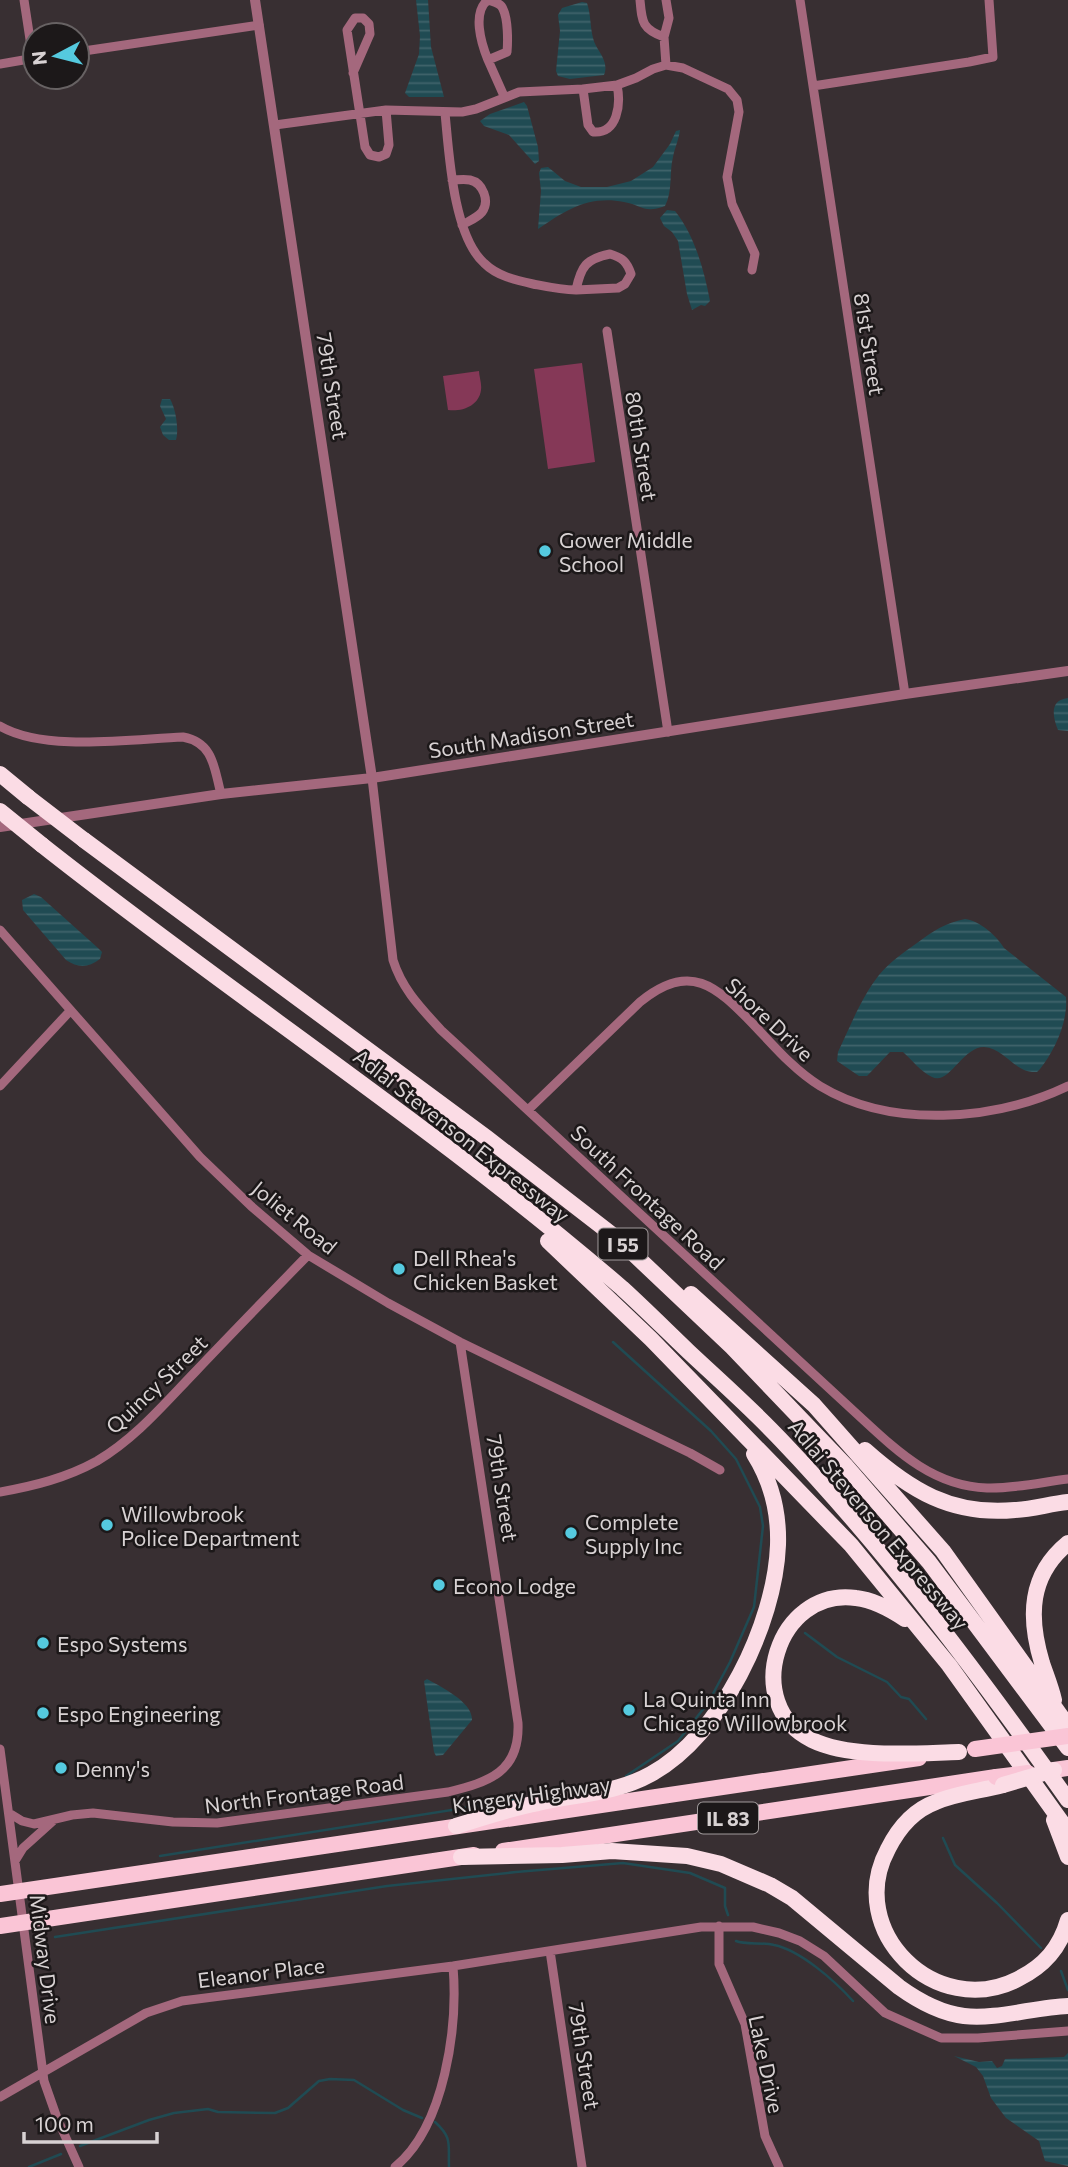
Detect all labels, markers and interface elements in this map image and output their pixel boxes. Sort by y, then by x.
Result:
north arrow [21,21,91,91]
text: N [26,50,51,67]
street label: 81st Street [850,291,890,397]
street label: 79th Street [312,331,354,441]
street label: 80th Street [621,389,663,503]
place label: Gower Middle School [559,527,693,576]
marker: Gower Middle School [537,543,553,559]
street label: South Madison Street [427,705,635,763]
street label: Shore Drive [721,972,819,1066]
street label: Adlai Stevenson Expressway [349,1043,575,1227]
street label: South Frontage Road [566,1119,730,1275]
street label: Joliet Road [247,1175,343,1259]
road number: I 55 [598,1228,648,1260]
place label: Dell Rhea's Chicken Basket [413,1245,558,1294]
marker: Dell Rhea's Chicken Basket [391,1261,407,1277]
street label: Quincy Street [100,1330,212,1438]
street label: Adlai Stevenson Expressway [784,1414,975,1634]
street label: 79th Street [482,1433,524,1543]
place label: Willowbrook Police Department [121,1501,300,1550]
place label: Complete Supply Inc [585,1509,682,1558]
marker: Willowbrook Police Department [99,1517,115,1533]
marker: Complete Supply Inc [563,1525,579,1541]
place label: Econo Lodge [453,1573,576,1598]
marker: Econo Lodge [431,1577,447,1593]
place label: Espo Systems [57,1631,187,1656]
marker: Espo Systems [35,1635,51,1651]
place label: La Quinta Inn Chicago Willowbrook [643,1686,847,1735]
place label: Espo Engineering [57,1701,221,1726]
marker: La Quinta Inn Chicago Willowbrook [621,1702,637,1718]
marker: Espo Engineering [35,1705,51,1721]
place label: Denny's [75,1756,150,1781]
marker: Denny's [53,1760,69,1776]
street label: North Frontage Road [203,1768,405,1818]
street label: Kingery Highway [450,1770,612,1817]
road number: IL 83 [698,1802,758,1834]
street label: Midway Drive [26,1893,66,2025]
street label: Eleanor Place [196,1952,326,1992]
street label: 79th Street [564,2001,606,2111]
street label: Lake Drive [744,2013,790,2115]
scale bar [24,2100,158,2144]
text: 100 m [35,2111,94,2136]

